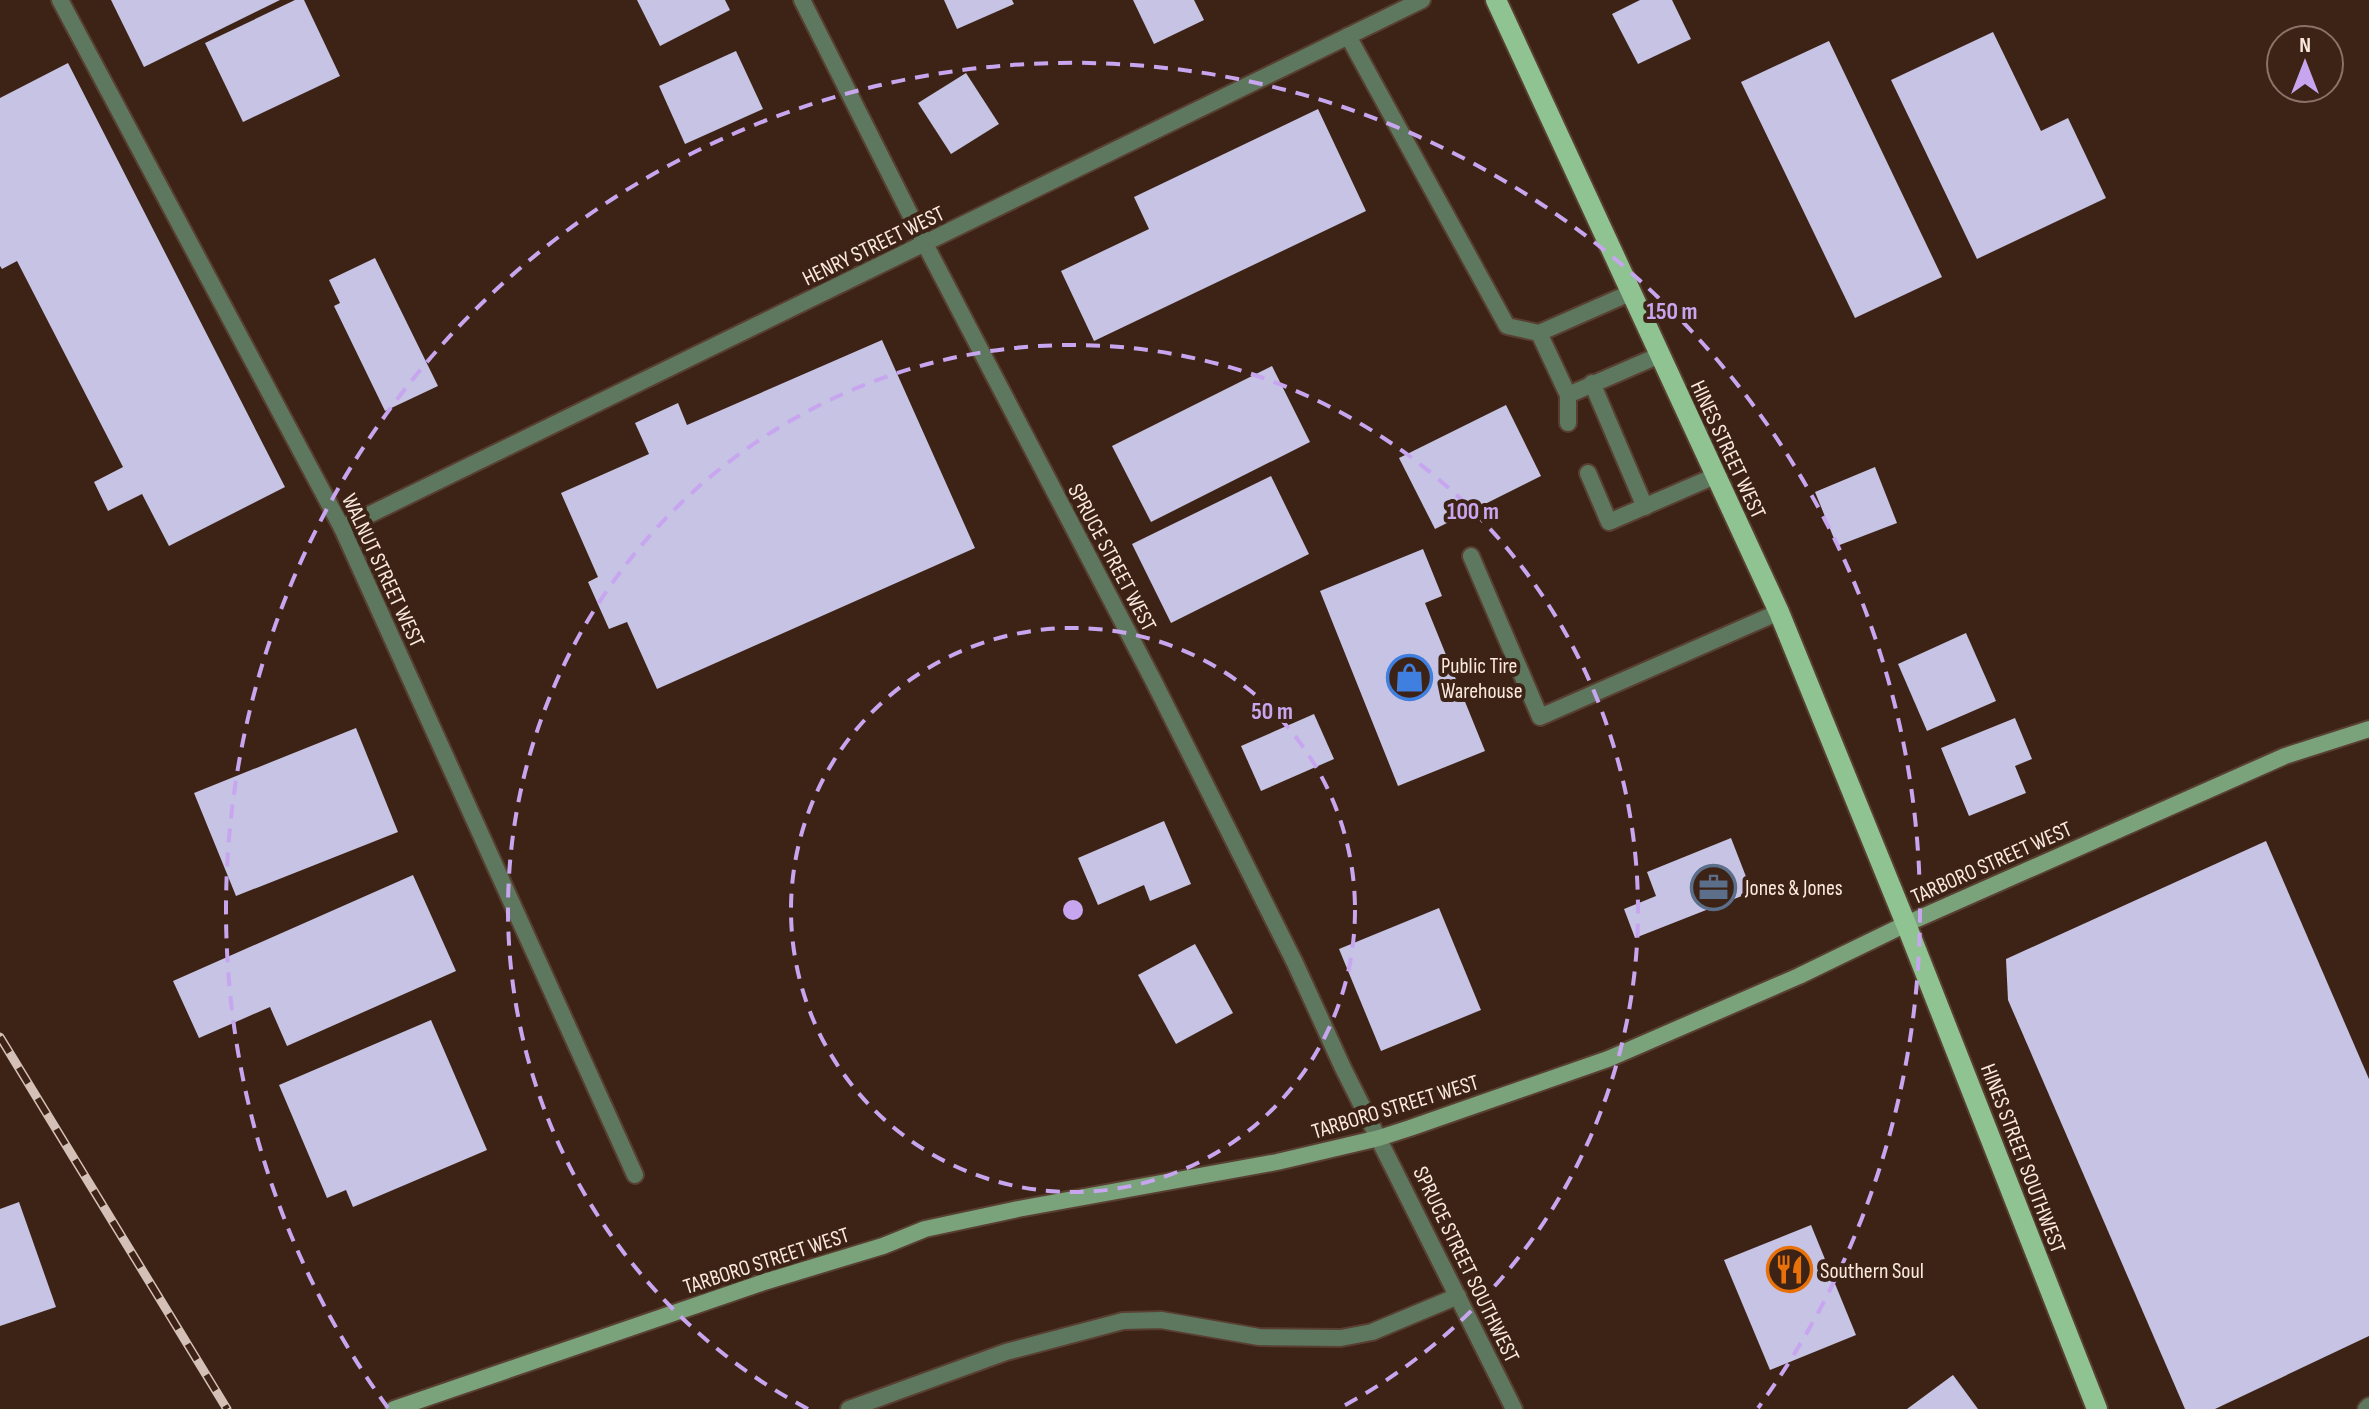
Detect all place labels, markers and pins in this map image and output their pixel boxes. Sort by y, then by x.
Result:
place label: Public Tire Warehouse [1441,653,1523,705]
shop icon: Public Tire Warehouse [1386,654,1434,702]
office icon: Jones & Jones [1690,863,1738,911]
place label: Jones & Jones [1744,875,1843,902]
centre of rings [1059,896,1087,924]
restaurant icon: Southern Soul [1765,1246,1813,1294]
place label: Southern Soul [1820,1258,1924,1285]

